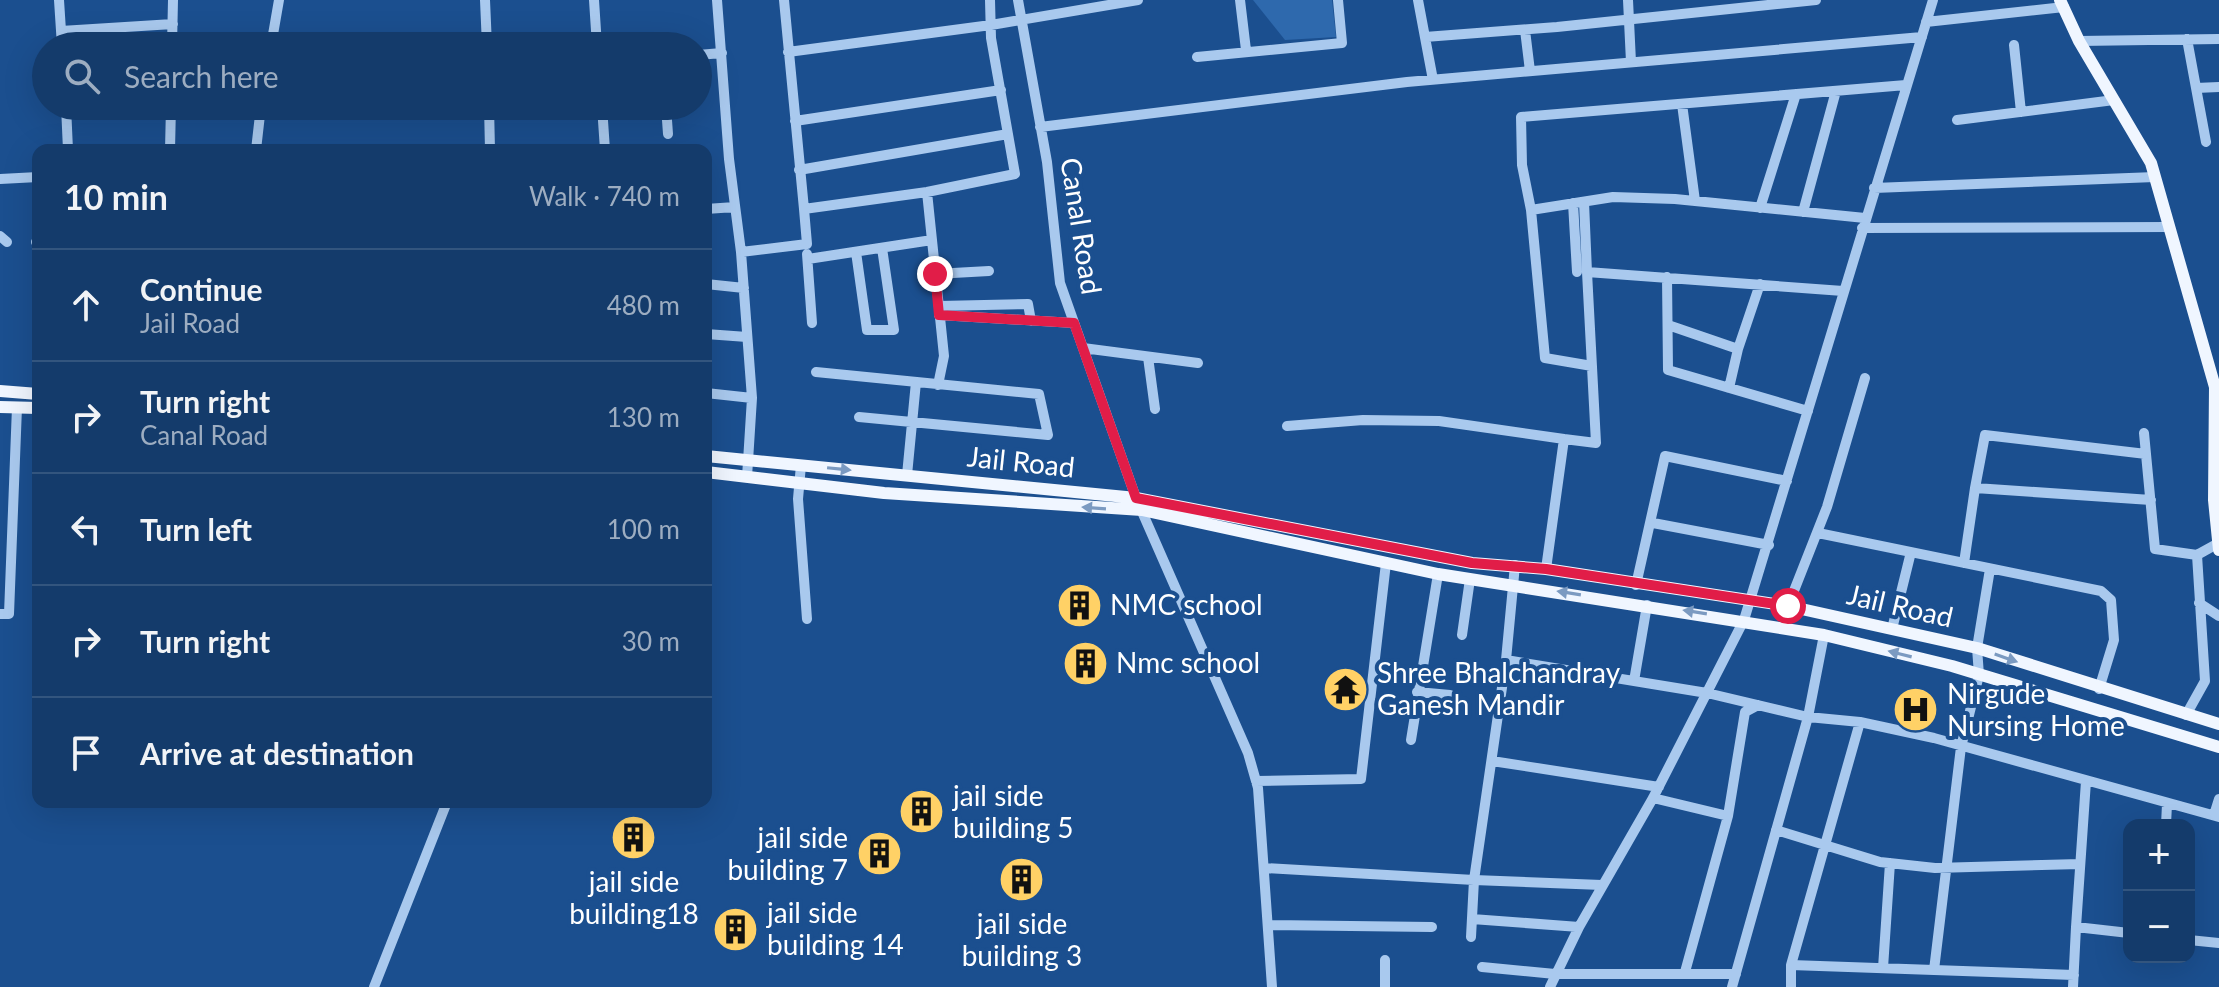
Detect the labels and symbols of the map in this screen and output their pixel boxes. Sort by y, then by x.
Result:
street label: Canal Road [1054,155,1110,297]
route end [917,256,953,292]
street label: Jail Road [966,438,1076,484]
one-way arrow [827,462,852,475]
one-way arrow [1081,501,1106,514]
street label: Jail Road [1844,576,1957,634]
building icon: NMC school [1055,581,1103,629]
one-way arrow [1557,586,1582,599]
place label: NMC school [1110,587,1263,621]
route start [1770,588,1806,624]
one-way arrow [1682,606,1707,618]
building icon: Nmc school [1061,639,1109,687]
place label: Nmc school [1116,645,1260,679]
one-way arrow [1888,647,1913,659]
one-way arrow [1995,652,2019,665]
place label: Shree Bhalchandray Ganesh Mandir [1377,655,1621,721]
temple icon: Shree Bhalchandray Ganesh Mandir [1322,665,1370,713]
place label: Nirgude Nursing Home [1947,676,2125,742]
hospital icon: Nirgude Nursing Home [1892,686,1940,734]
place label: jail side building 5 [952,778,1074,844]
building icon: jail side building 5 [898,788,946,836]
building icon: jail side building18 [610,813,658,861]
place label: jail side building 7 [727,820,848,886]
building icon: jail side building 7 [855,830,903,878]
building icon: jail side building 3 [998,855,1046,903]
place label: jail side building18 [569,864,699,930]
place label: jail side building 14 [766,895,904,961]
building icon: jail side building 14 [712,905,760,953]
place label: jail side building 3 [962,906,1082,972]

